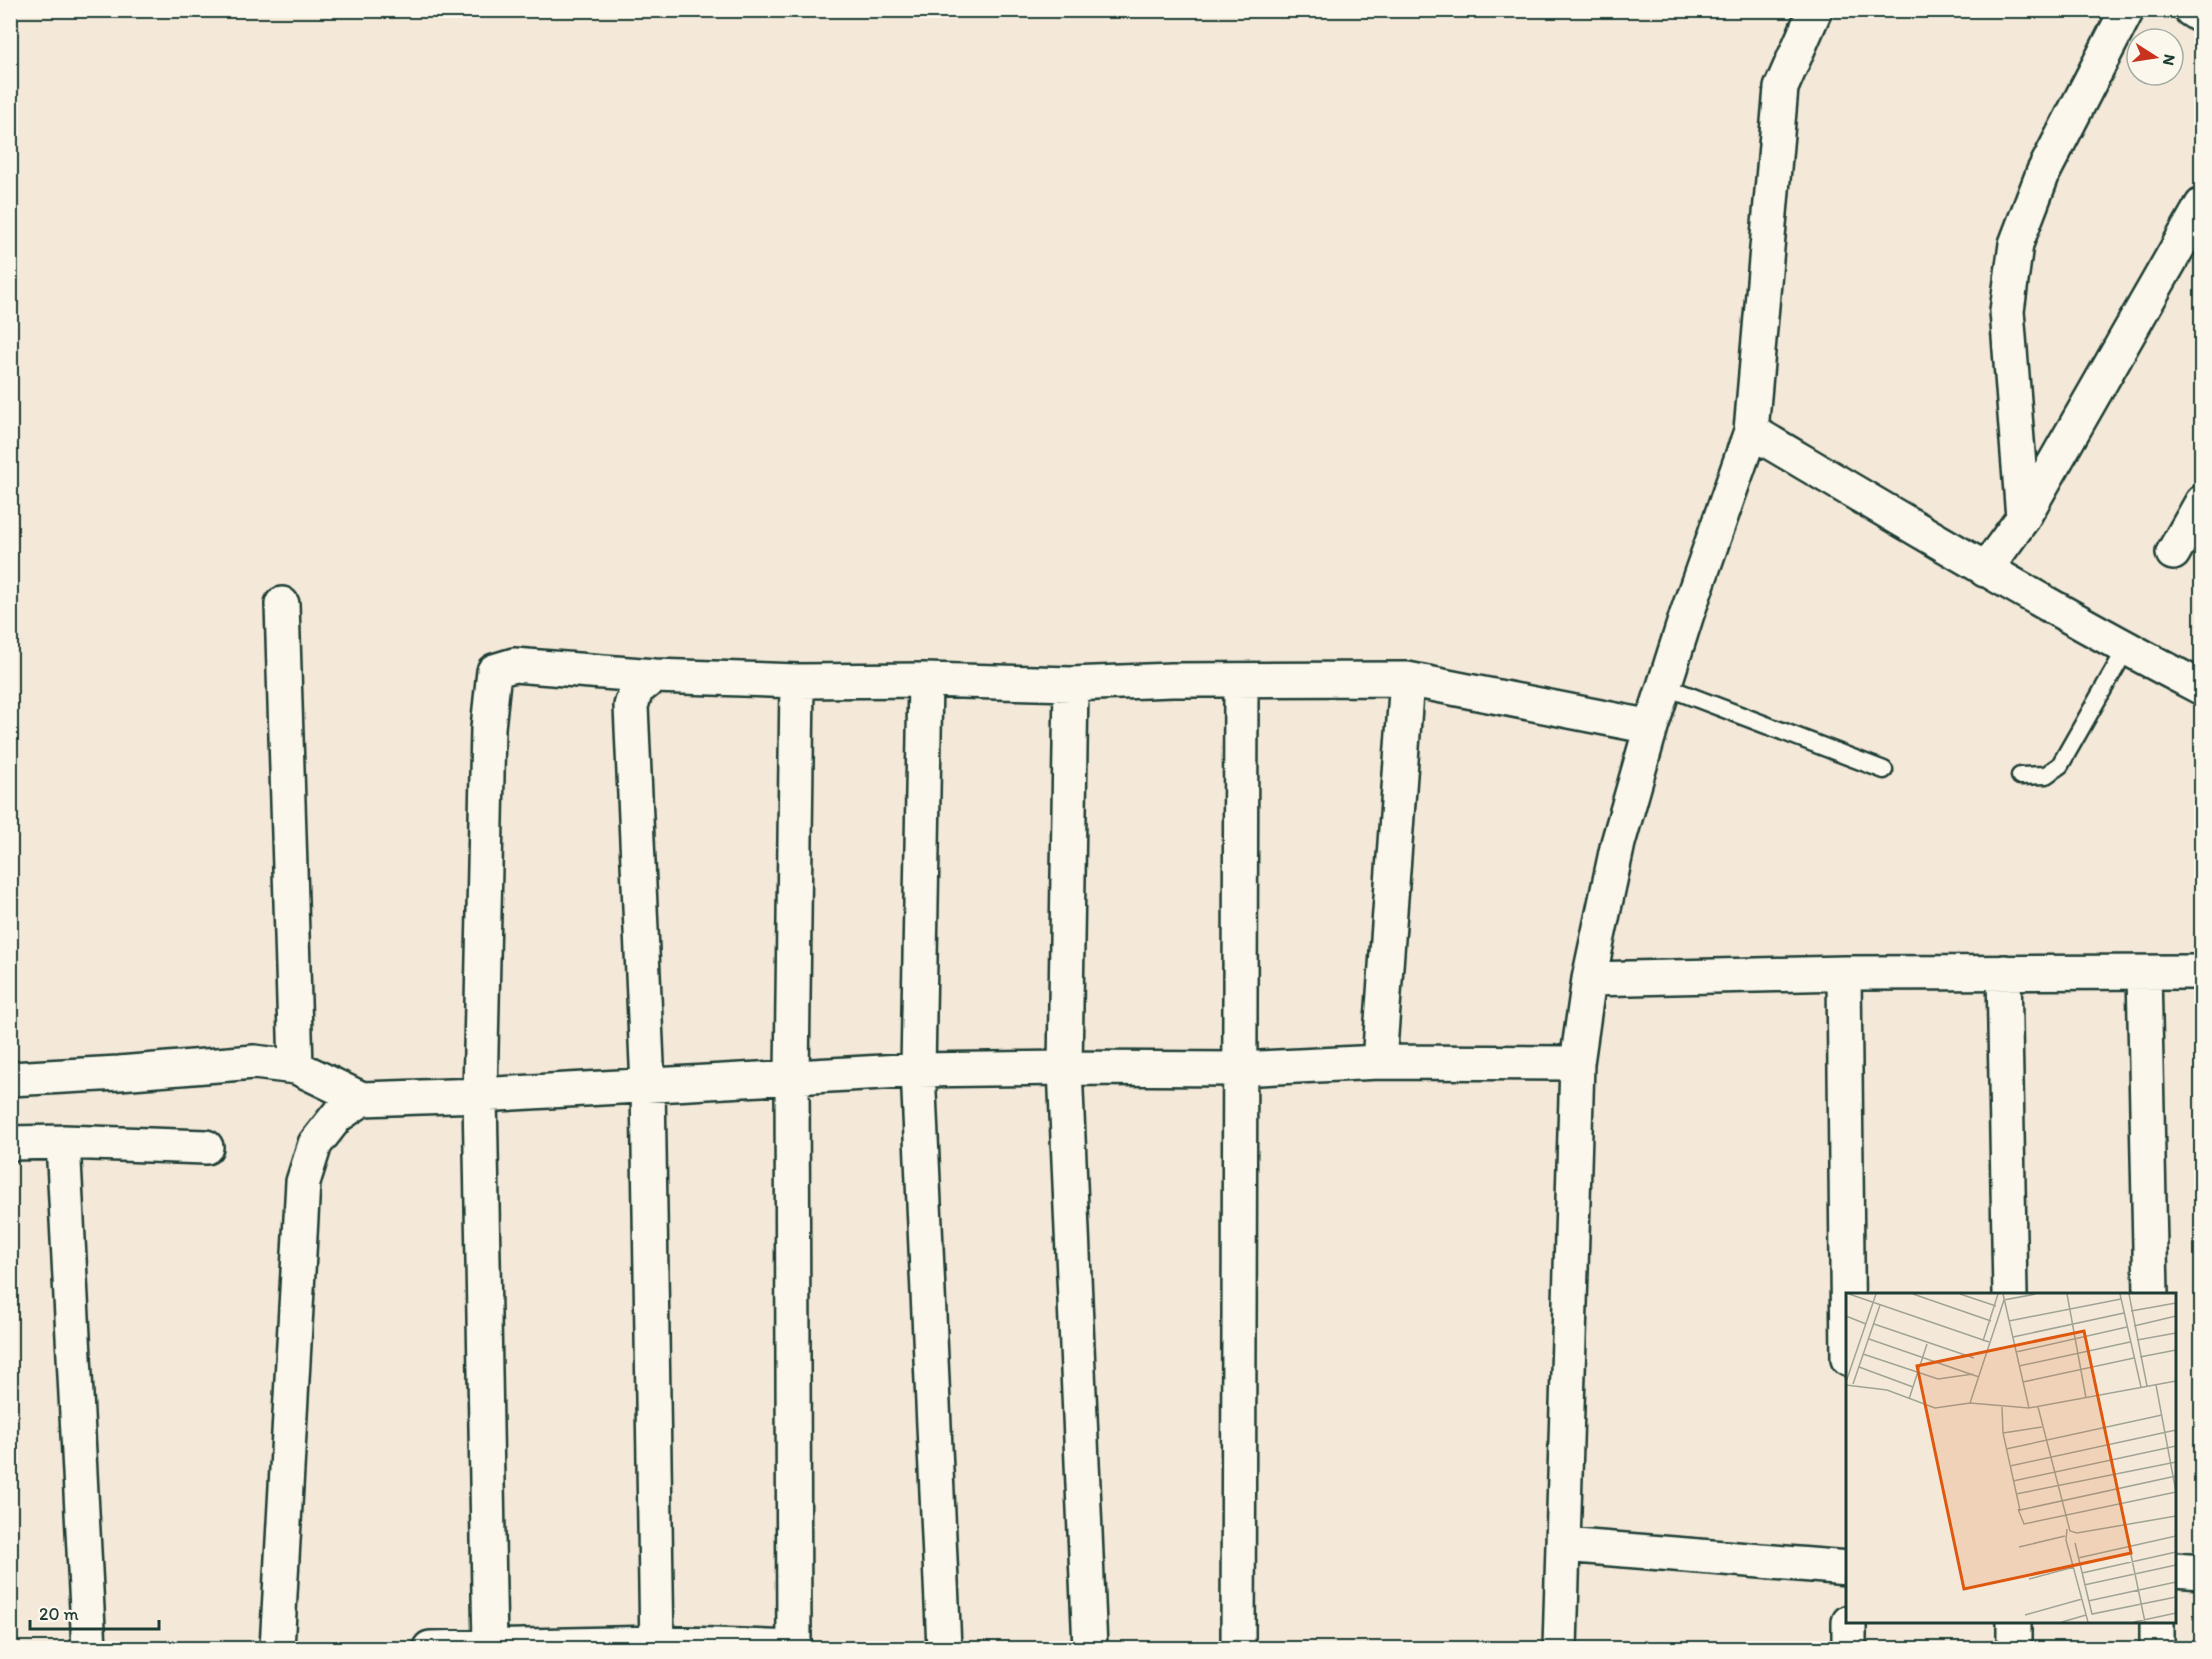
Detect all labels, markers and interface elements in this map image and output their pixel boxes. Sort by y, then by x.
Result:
north arrow [2125,27,2185,87]
text: N [2159,53,2180,67]
inset map [1846,1293,2176,1623]
scale bar [30,1593,159,1631]
text: 20 m [39,1603,79,1625]

